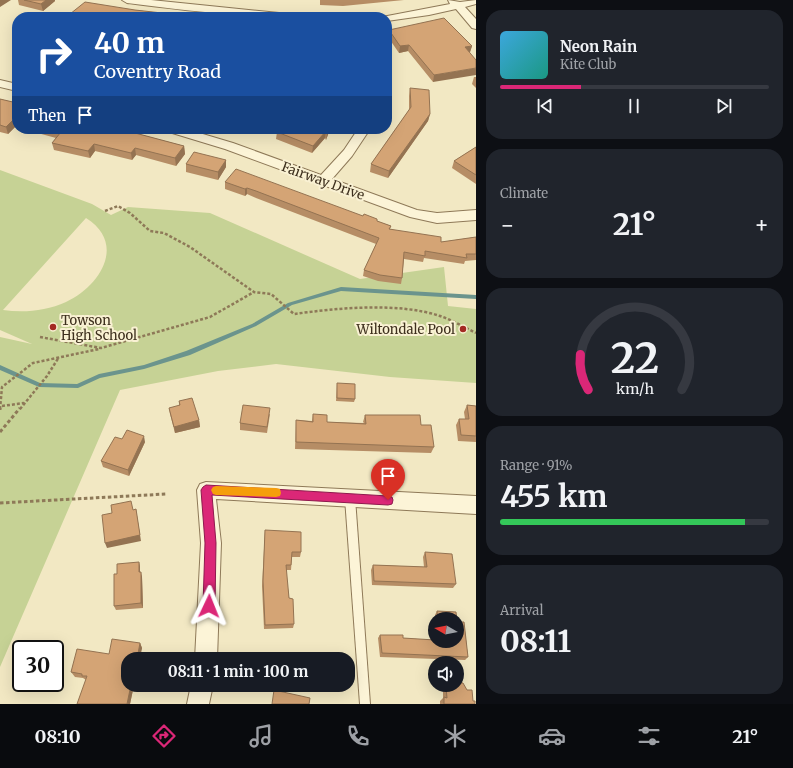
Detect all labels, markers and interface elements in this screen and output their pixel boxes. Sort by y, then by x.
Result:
text: 40 m [94,25,165,61]
icon: right [28,28,80,80]
text: Neon Rain [560,37,637,56]
text: Kite Club [560,56,616,73]
text: Coventry Road [94,60,221,83]
icon: previous [534,95,556,117]
icon: pause [623,95,645,117]
icon: next [713,95,735,117]
icon: arrive [74,104,96,126]
text: Then [28,106,66,125]
street label: Fairway Drive [279,158,367,204]
text: Climate [500,185,548,202]
text: 21° [613,205,656,243]
text: − [500,211,515,239]
text: + [754,211,769,239]
place label: Towson High School [61,312,137,344]
place label: Wiltondale Pool [356,321,455,338]
marker: Towson High School [48,322,58,332]
marker: Wiltondale Pool [458,324,468,334]
text: 22 [610,332,659,384]
text: km/h [616,380,654,398]
text: Range · 91% [500,457,573,474]
pin [371,459,405,500]
icon: arrive [377,465,399,487]
text: 455 km [500,477,608,515]
position arrow [188,585,230,627]
text: Arrival [500,602,543,619]
north arrow [428,612,464,648]
map controls [428,612,464,692]
text: 08:11 [500,622,571,660]
speed limit sign: 30 [12,640,64,692]
button: sound [428,656,464,692]
text: 08:11 · 1 min · 100 m [168,662,308,681]
icon: directions [150,722,178,750]
icon: music [247,722,275,750]
icon: phone [344,722,372,750]
icon: climate [441,722,469,750]
icon: car [538,722,566,750]
icon: filters [635,722,663,750]
text: 08:10 [35,725,81,748]
text: 21° [732,725,758,748]

